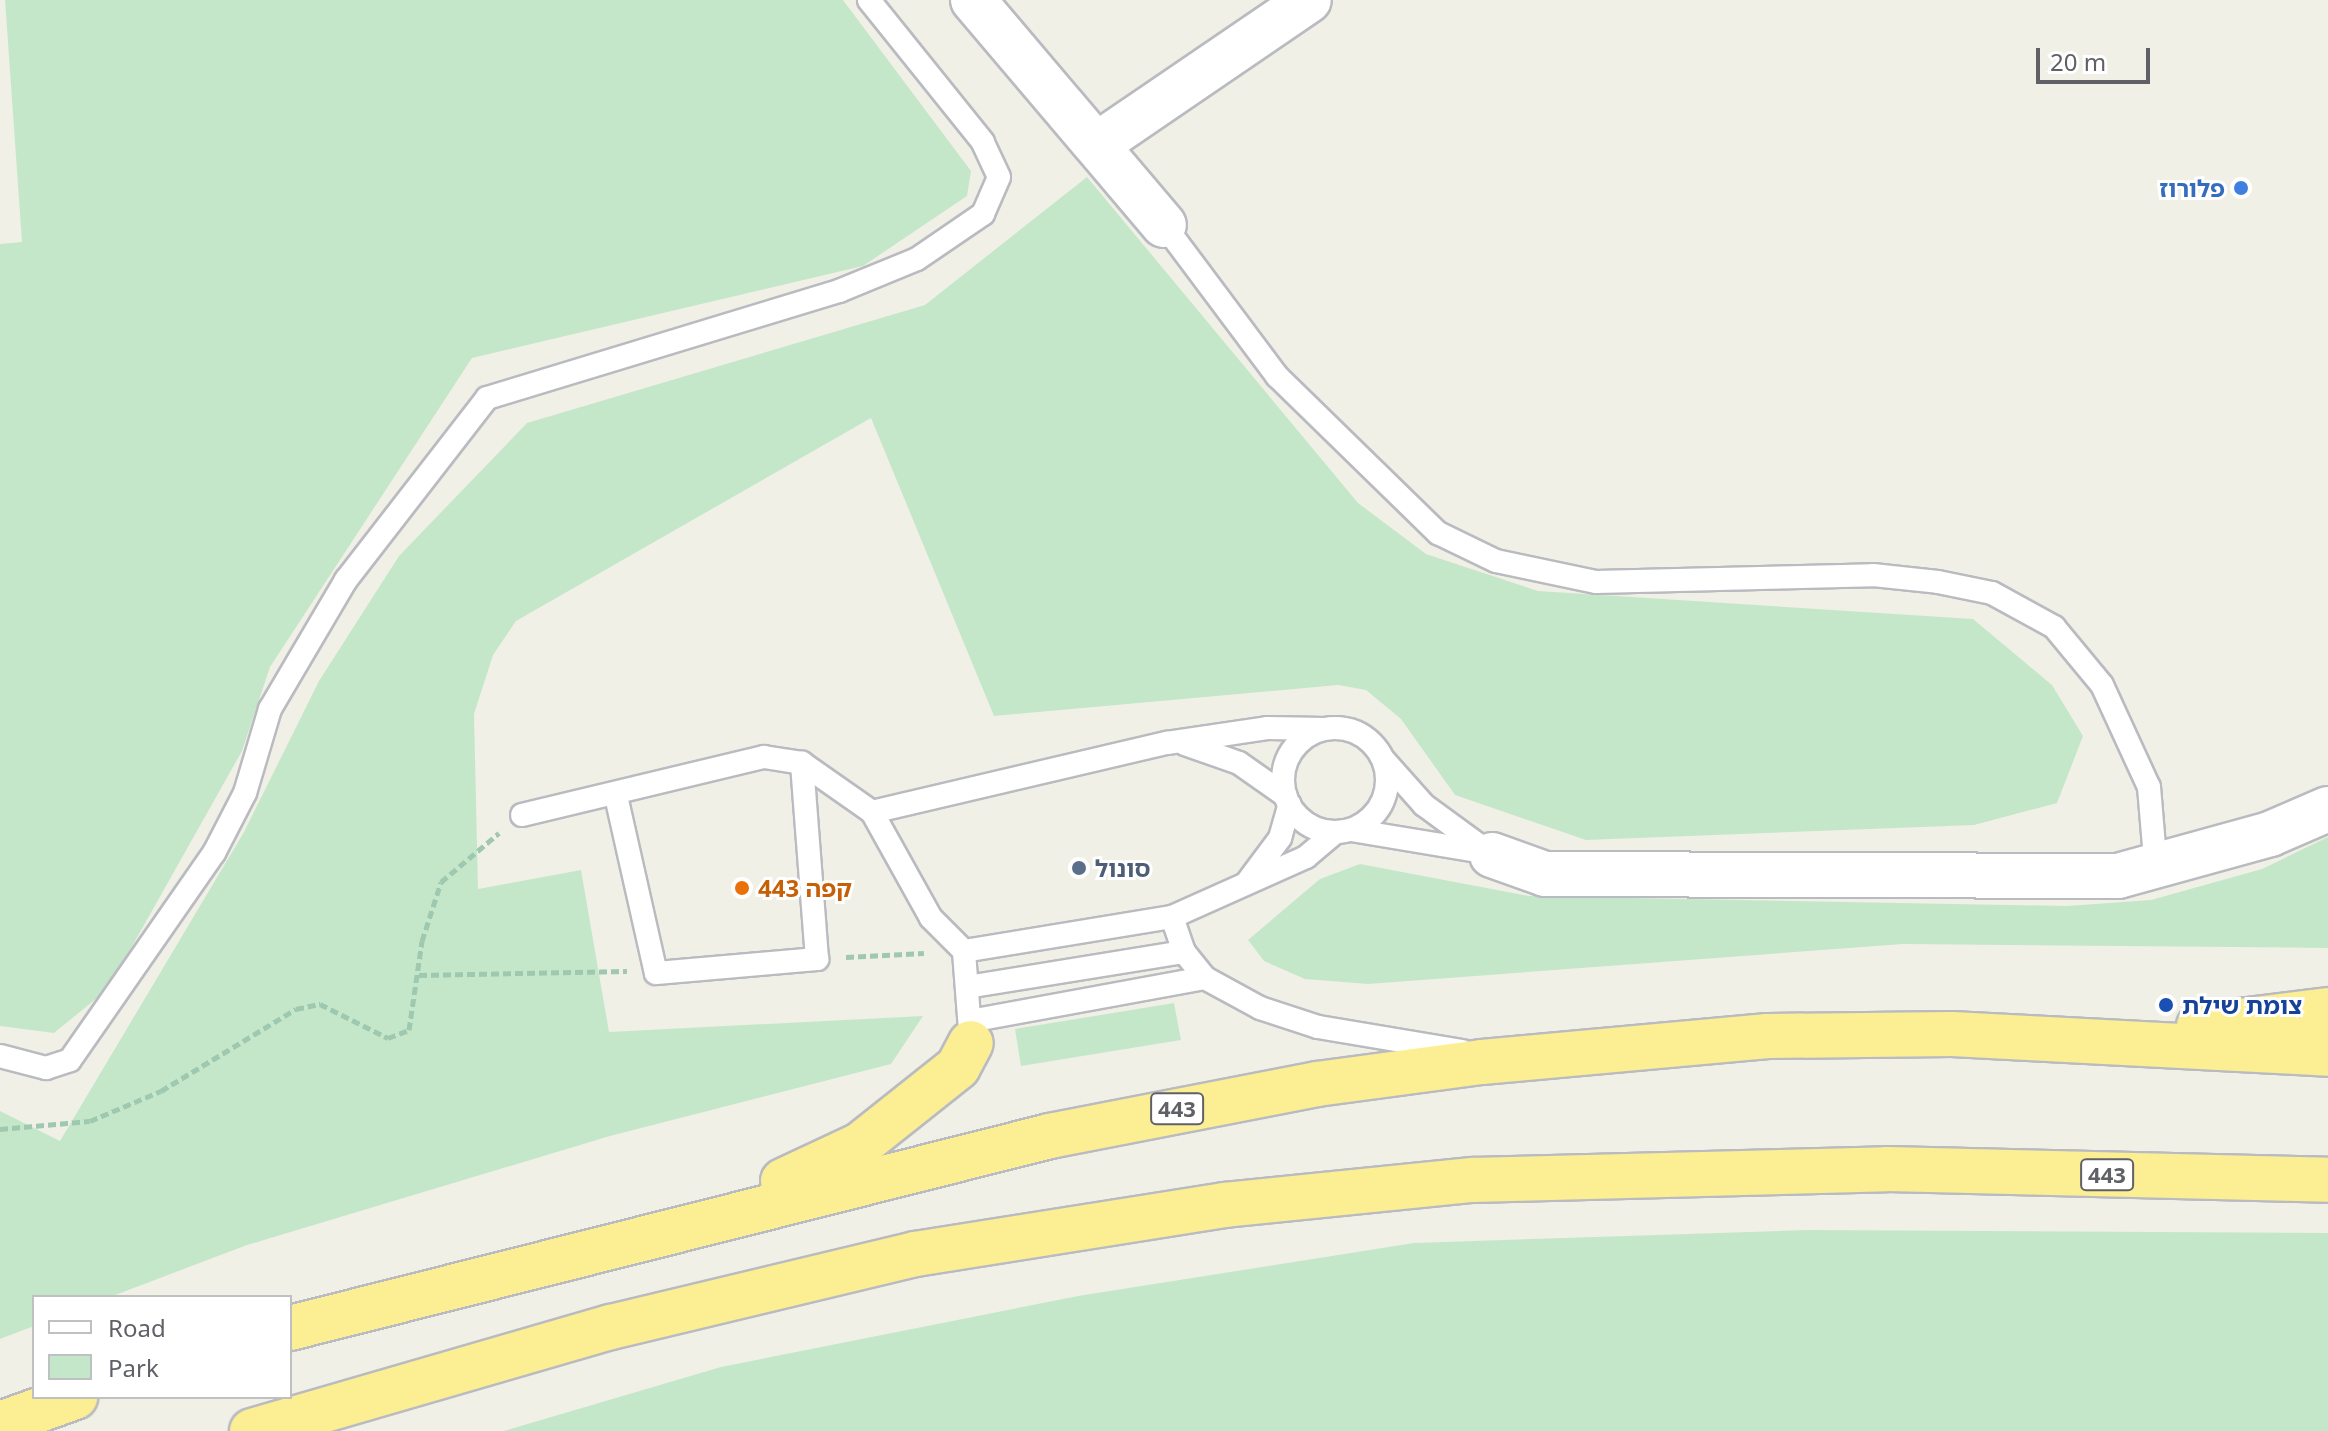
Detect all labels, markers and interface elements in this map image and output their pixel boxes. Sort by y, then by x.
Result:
scale bar [2040,32,2154,82]
text: 20 m [2050,45,2106,78]
place label: פלורוז [2159,174,2225,202]
marker: פלורוז [2232,179,2250,197]
place label: סונול [1095,854,1151,882]
marker: סונול [1070,859,1088,877]
place label: קפה 443 [758,874,852,902]
marker: קפה 443 [733,879,751,897]
place label: צומת שילת [2182,991,2302,1019]
marker: צומת שילת [2157,996,2175,1014]
road number: 443 [1149,1091,1205,1127]
road number: 443 [2079,1157,2135,1193]
legend [32,1295,292,1399]
text: Road [108,1311,166,1344]
text: Park [108,1351,159,1384]

